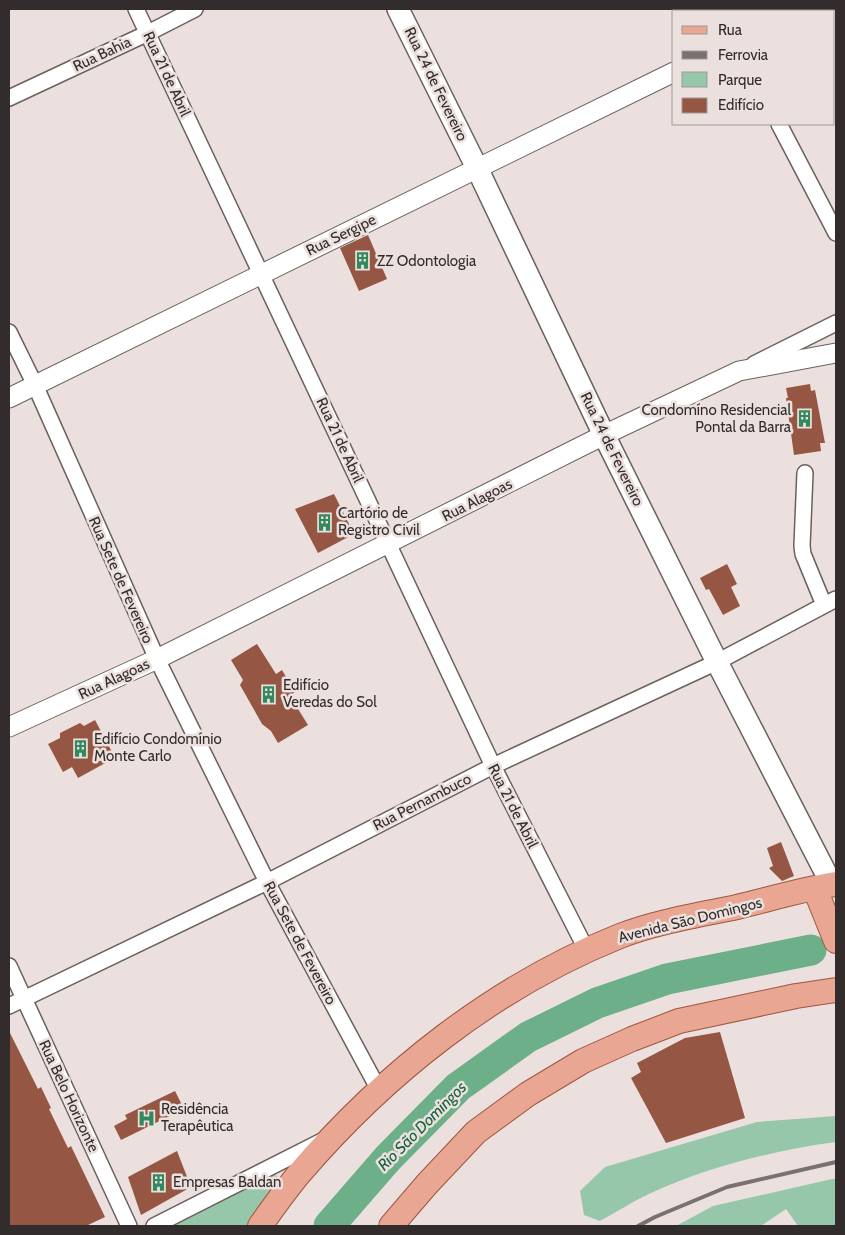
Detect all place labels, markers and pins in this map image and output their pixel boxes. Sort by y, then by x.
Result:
building icon: ZZ Odontologia [353,251,373,271]
place label: ZZ Odontologia [377,252,477,270]
place label: Condomíno Residencial Pontal da Barra [641,401,792,436]
building icon: Condomíno Residencial Pontal da Barra [795,409,815,429]
place label: Cartório de Registro Civil [338,504,420,539]
building icon: Cartório de Registro Civil [314,512,334,532]
place label: Edifício Veredas do Sol [283,676,377,711]
building icon: Edifício Veredas do Sol [259,684,279,704]
place label: Edifício Condomínio Monte Carlo [94,730,222,765]
building icon: Edifício Condomínio Monte Carlo [70,738,90,758]
place label: Residência Terapêutica [161,1100,234,1135]
hospital icon: Residência Terapêutica [137,1108,157,1128]
building icon: Empresas Baldan [149,1172,169,1192]
place label: Empresas Baldan [173,1173,281,1191]

